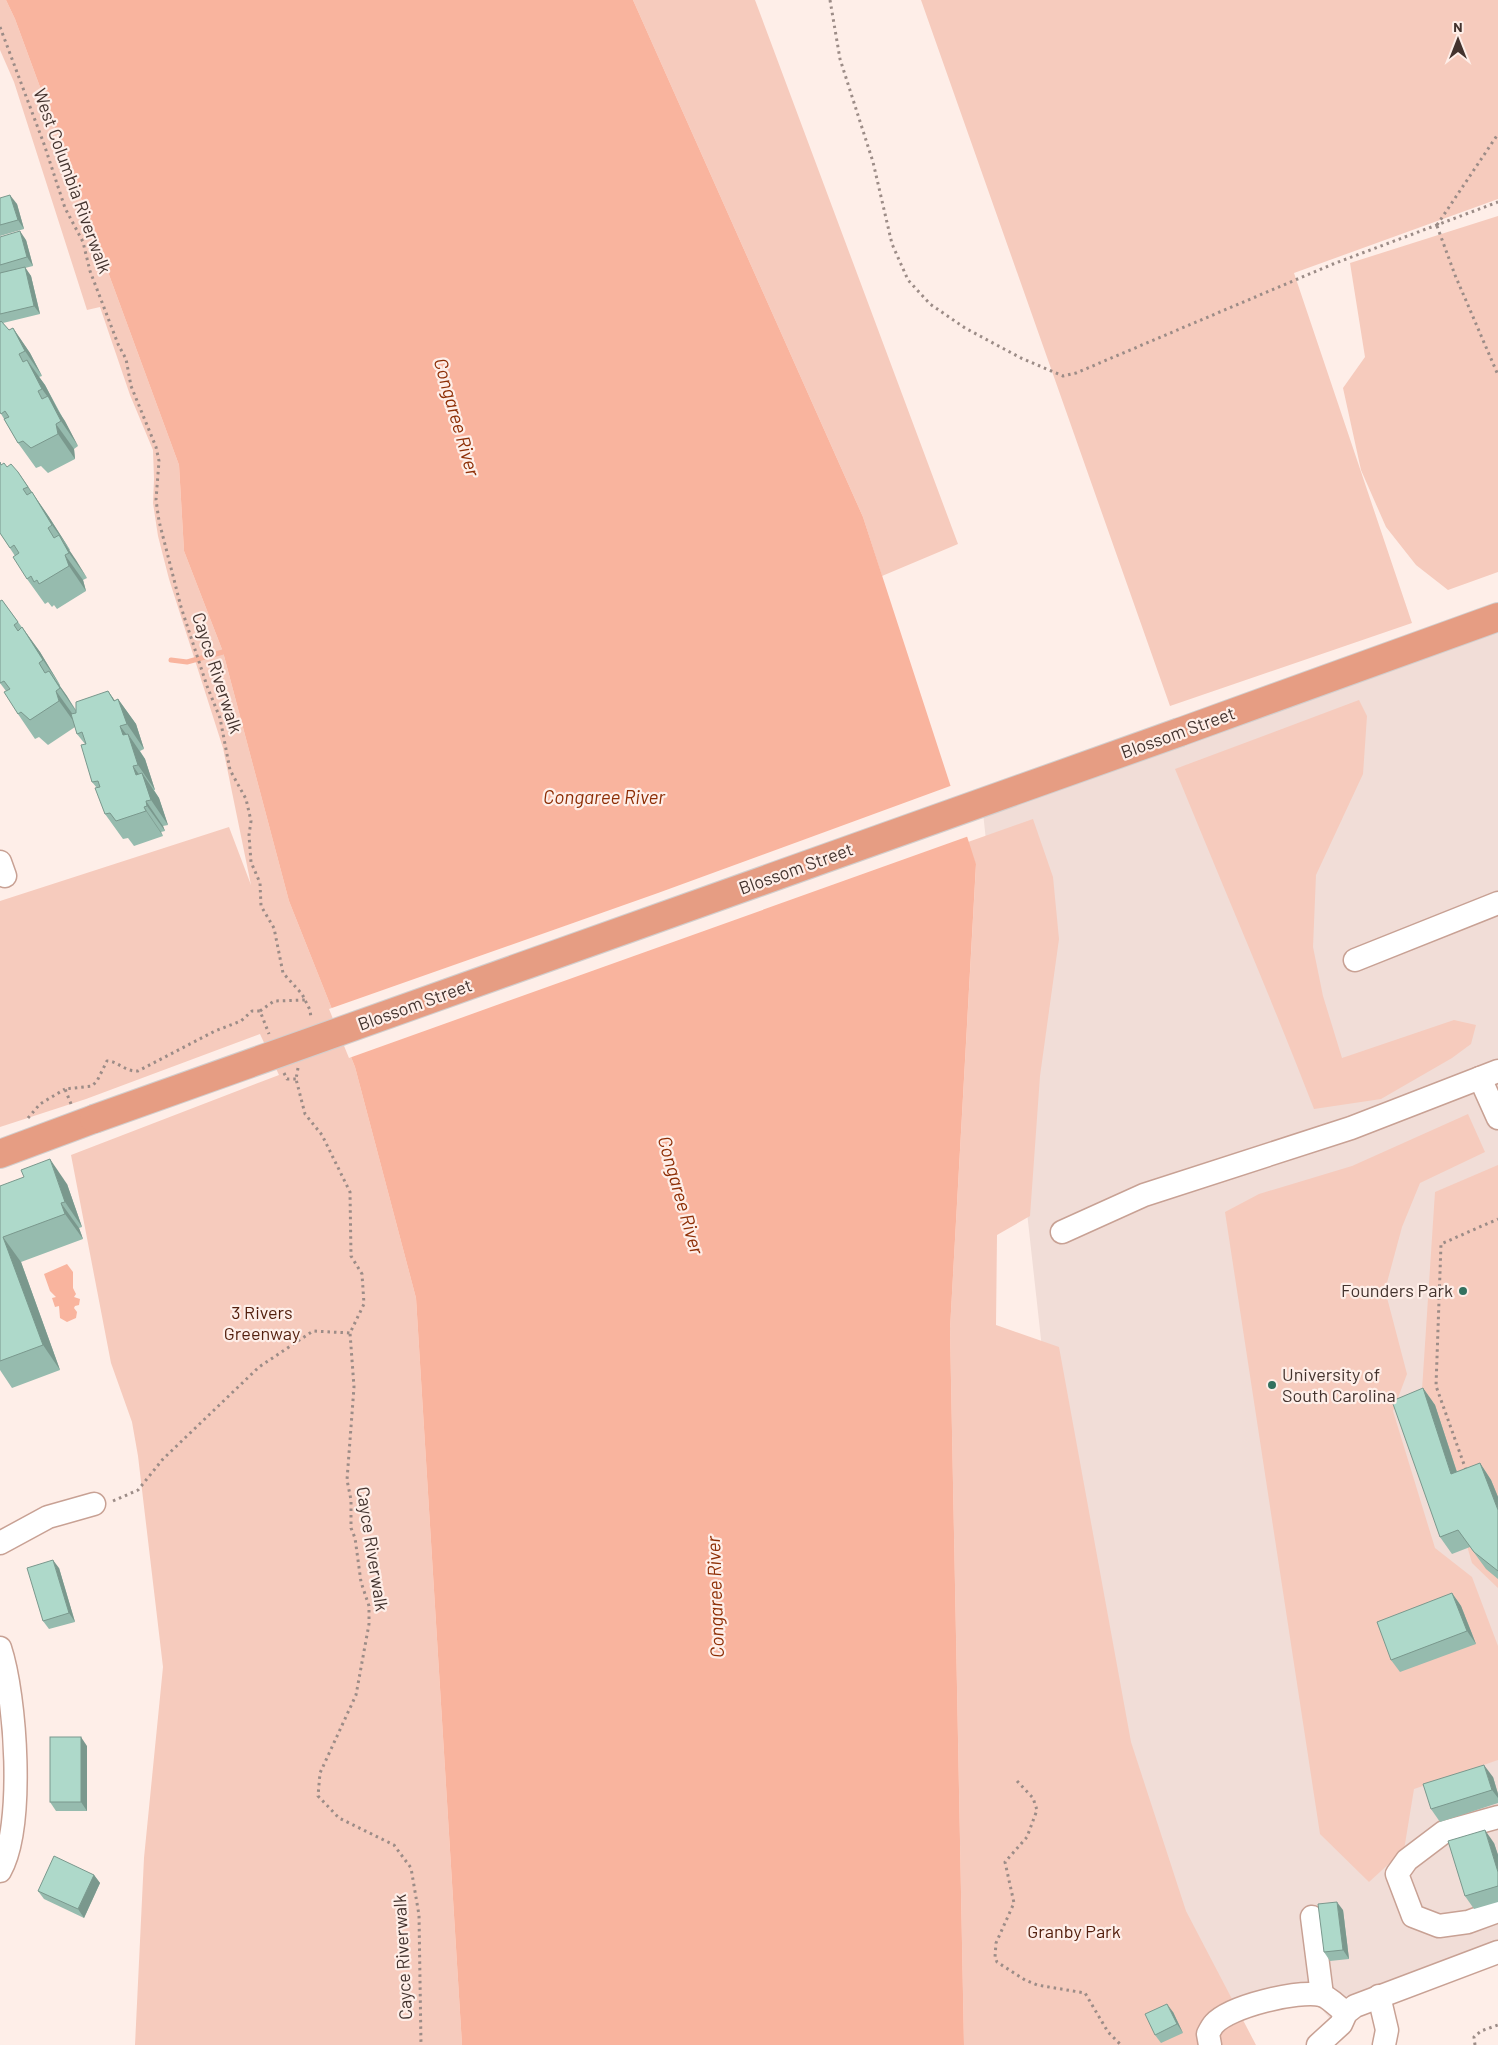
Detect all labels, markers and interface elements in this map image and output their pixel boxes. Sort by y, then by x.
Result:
north arrow [1433,15,1483,65]
text: N [1453,18,1463,35]
street label: West Columbia Riverwalk [29,85,117,276]
water label: Congaree River [430,355,486,480]
street label: Cayce Riverwalk [188,609,248,736]
street label: Blossom Street [1118,701,1238,763]
water label: Congaree River [543,785,666,808]
street label: Blossom Street [736,837,856,899]
street label: Blossom Street [355,973,475,1035]
water label: Congaree River [654,1133,710,1258]
place label: Founders Park [1341,1279,1453,1301]
marker: Founders Park [1457,1285,1469,1297]
park label: 3 Rivers Greenway [224,1301,300,1344]
place label: University of South Carolina [1282,1363,1396,1406]
marker: University of South Carolina [1266,1379,1278,1391]
street label: Cayce Riverwalk [352,1485,394,1613]
water label: Congaree River [701,1534,728,1658]
street label: Cayce Riverwalk [388,1894,416,2021]
park label: Granby Park [1027,1920,1121,1942]

